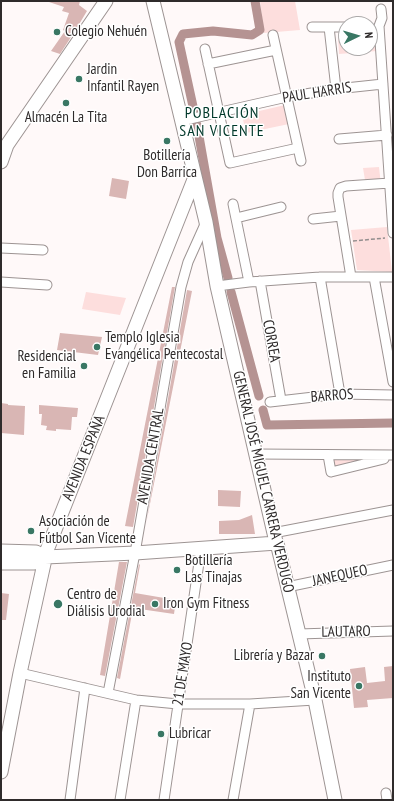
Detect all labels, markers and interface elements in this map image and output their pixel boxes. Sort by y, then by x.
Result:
north arrow [338,16,378,56]
place label: Colegio Nehuén [65,23,147,41]
marker: Colegio Nehuén [52,27,62,37]
text: N [362,31,376,39]
place label: Jardin Infantil Rayen [87,61,159,96]
marker: Jardin Infantil Rayen [74,74,84,84]
street label: PAUL HARRIS [281,79,353,107]
marker: Almacén La Tita [61,98,71,108]
district label: POBLACIÓN SAN VICENTE [179,103,265,141]
place label: Almacén La Tita [25,109,107,127]
marker: Botillería Don Barrica [162,136,172,146]
place label: Botillería Don Barrica [137,147,197,182]
street label: CORREA [258,318,284,364]
place label: Templo Iglesia Evangélica Pentecostal [105,329,223,364]
marker: Templo Iglesia Evangélica Pentecostal [92,342,102,352]
place label: Residencial en Familia [18,348,76,383]
marker: Residencial en Familia [79,361,89,371]
street label: GENERAL JOSÉ MIGUEL CARRERA VERDUGO [229,369,297,595]
street label: BARROS [310,386,354,406]
street label: AVENIDA CENTRAL [134,406,168,506]
street label: AVENIDA ESPAÑA [59,413,109,503]
place label: Asociación de Fútbol San Vicente [39,513,136,548]
marker: Asociación de Fútbol San Vicente [26,526,36,536]
place label: Botillería Las Tinajas [185,552,242,587]
street label: JANEQUEO [311,561,369,591]
marker: Botillería Las Tinajas [172,565,182,575]
place label: Centro de Diálisis Urodial [67,586,145,621]
place label: Iron Gym Fitness [163,595,249,613]
marker: Centro de Diálisis Urodial [52,598,64,610]
marker: Iron Gym Fitness [150,599,160,609]
street label: LAUTARO [321,623,371,641]
street label: 21 DE MAYO [169,641,197,707]
place label: Librería y Bazar [234,647,314,665]
marker: Librería y Bazar [317,651,327,661]
place label: Instituto San Vicente [291,668,351,703]
marker: Instituto San Vicente [354,681,364,691]
place label: Lubricar [169,725,211,743]
marker: Lubricar [156,729,166,739]

